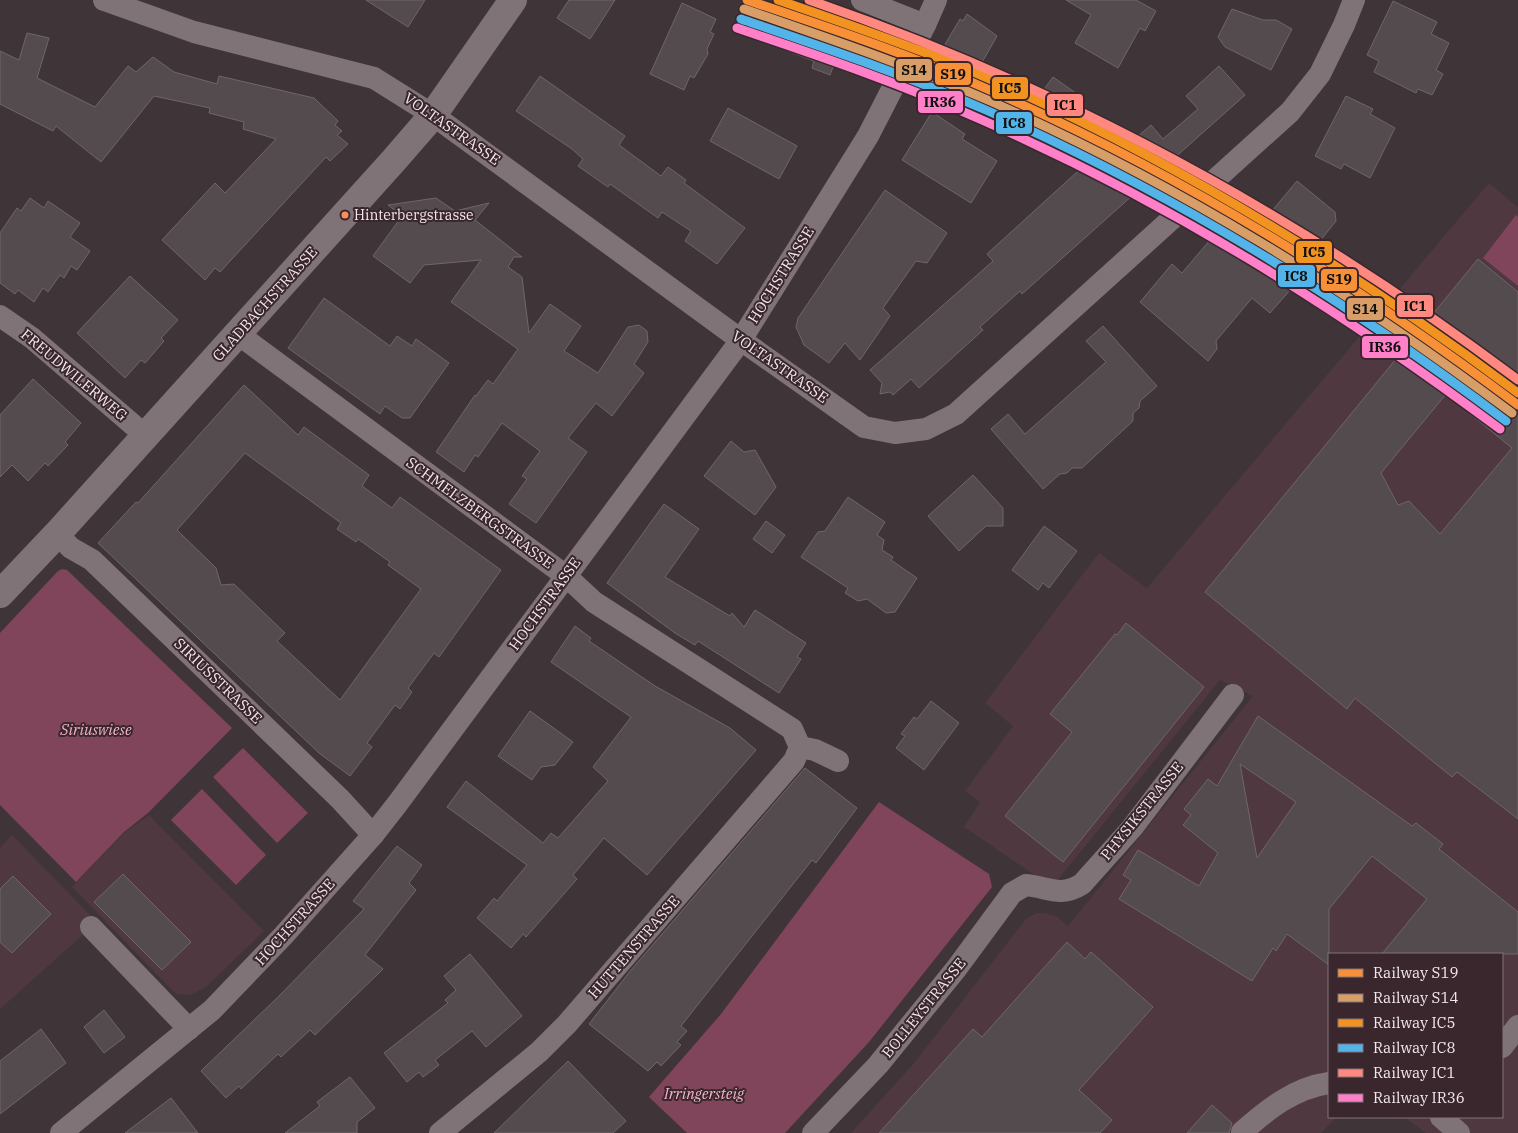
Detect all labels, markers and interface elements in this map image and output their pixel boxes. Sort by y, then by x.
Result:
line badge: S14 [895,58,933,82]
text: S14 [901,61,927,79]
line badge: S19 [934,62,972,86]
text: S19 [940,65,966,83]
line badge: IC5 [991,76,1029,100]
text: IC5 [998,79,1022,97]
street label: VOLTASTRASSE [400,88,504,169]
line badge: IR36 [917,90,964,114]
text: IR36 [924,93,956,111]
line badge: IC1 [1046,93,1084,117]
text: IC1 [1053,96,1077,114]
line badge: IC8 [995,111,1033,135]
text: IC8 [1002,114,1026,132]
place label: Hinterbergstrasse [354,206,473,224]
marker: Hinterbergstrasse [340,210,350,220]
street label: HOCHSTRASSE [743,223,818,327]
line badge: IC5 [1295,240,1333,264]
street label: GLADBACHSTRASSE [208,242,321,365]
text: IC5 [1302,243,1326,261]
line badge: IC8 [1277,264,1316,288]
text: IC8 [1284,267,1308,285]
line badge: S19 [1320,268,1358,292]
text: S19 [1326,270,1352,288]
line badge: IC1 [1396,294,1434,318]
line badge: S14 [1346,297,1384,321]
text: IC1 [1403,297,1427,315]
text: S14 [1352,300,1378,318]
street label: FREUDWILERWEG [17,324,132,425]
street label: VOLTASTRASSE [728,326,832,407]
line badge: IR36 [1361,335,1409,359]
text: IR36 [1369,338,1401,356]
street label: SCHMELZBERGSTRASSE [403,453,558,573]
street label: HOCHSTRASSE [504,553,585,654]
street label: SIRIUSSTRASSE [170,634,266,727]
park label: Siriuswiese [59,720,132,739]
street label: PHYSIKSTRASSE [1096,758,1187,864]
street label: HOCHSTRASSE [251,874,339,969]
street label: HUTTENSTRASSE [584,891,683,1002]
legend [1328,953,1503,1118]
street label: BOLLEYSTRASSE [877,954,970,1062]
text: Railway S19 [1373,963,1458,982]
text: Railway S14 [1373,988,1458,1007]
text: Railway IC5 [1373,1013,1456,1032]
text: Railway IC8 [1373,1038,1456,1057]
text: Railway IC1 [1373,1063,1456,1082]
park label: Irringersteig [663,1084,745,1103]
text: Railway IR36 [1373,1088,1465,1107]

